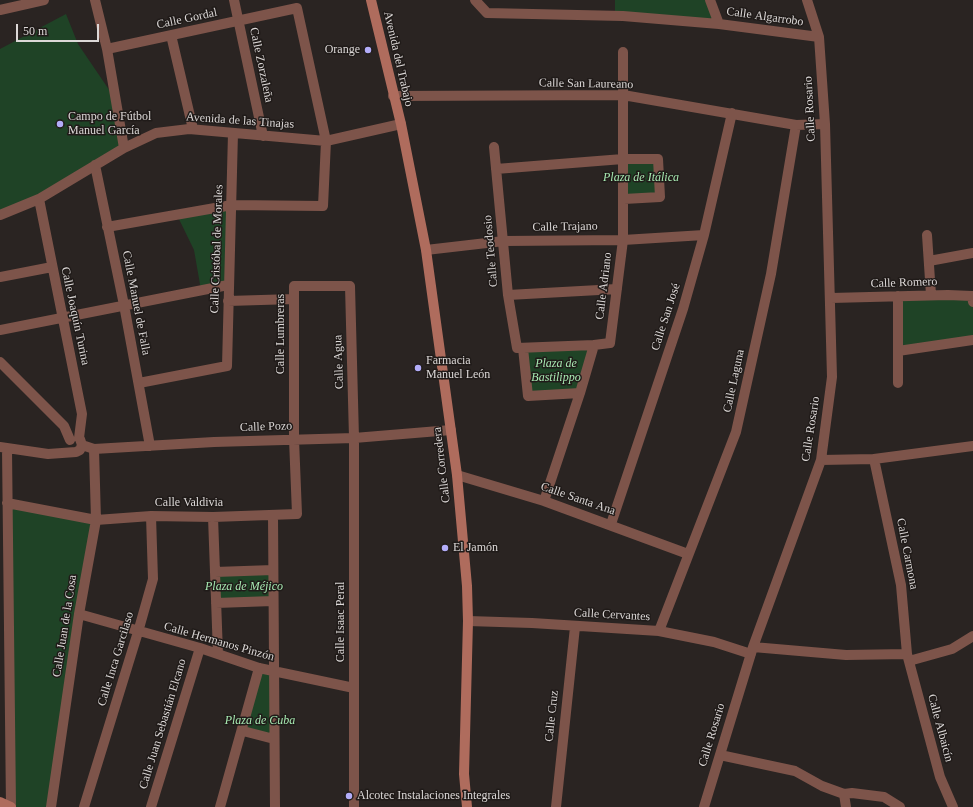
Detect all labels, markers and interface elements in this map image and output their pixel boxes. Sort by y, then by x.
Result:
street label: Calle Algarrobo [726,4,804,30]
street label: Calle Gordal [155,6,219,32]
street label: Avenida del Trabajo [380,10,416,108]
scale bar [18,16,101,42]
text: 50 m [23,24,47,38]
street label: Calle Zorzaleña [246,26,276,104]
place label: Orange [325,43,360,57]
marker: Orange [363,45,373,55]
street label: Calle San Laureano [539,76,633,92]
street label: Calle Rosario [801,76,819,142]
place label: Campo de Fútbol Manuel García [68,110,151,138]
street label: Avenida de las Tinajas [185,110,295,132]
marker: Campo de Fútbol Manuel García [55,119,65,129]
park label: Plaza de Itálica [603,171,679,185]
street label: Calle Cristóbal de Morales [208,184,226,314]
street label: Calle Teodosio [481,214,501,288]
street label: Calle Trajano [532,219,598,235]
street label: Calle Manuel de Falla [119,249,153,357]
street label: Calle Adriano [593,252,615,320]
street label: Calle Joaquín Turina [58,265,92,367]
street label: Calle Romero [870,275,938,291]
street label: Calle San José [648,281,684,353]
street label: Calle Lumbreras [274,294,288,374]
street label: Calle Agua [331,335,347,389]
street label: Calle Laguna [720,348,748,414]
place label: Farmacia Manuel León [426,354,490,382]
park label: Plaza de Bastilippo [531,357,581,385]
marker: Farmacia Manuel León [413,363,423,373]
street label: Calle Rosario [799,395,823,463]
street label: Calle Pozo [240,419,292,435]
street label: Calle Corredera [430,426,454,504]
street label: Calle Santa Ana [539,479,617,519]
street label: Calle Valdivia [155,496,223,510]
street label: Calle Carmona [893,517,921,591]
place label: El Jamón [453,541,498,555]
marker: El Jamón [440,543,450,553]
street label: Calle Juan de la Cosa [50,574,80,678]
park label: Plaza de Méjico [205,580,283,594]
street label: Calle Isaac Peral [334,582,348,662]
street label: Calle Cervantes [574,606,650,624]
street label: Calle Inca Garcilaso [95,610,137,708]
street label: Calle Hermanos Pinzón [162,619,276,665]
street label: Calle Juan Sebastián Elcano [136,657,190,791]
street label: Calle Cruz [542,690,562,742]
street label: Calle Albaicín [924,693,956,763]
street label: Calle Rosario [696,702,728,768]
park label: Plaza de Cuba [225,714,295,728]
place label: Alcotec Instalaciones Integrales [357,789,510,803]
marker: Alcotec Instalaciones Integrales [344,791,354,801]

